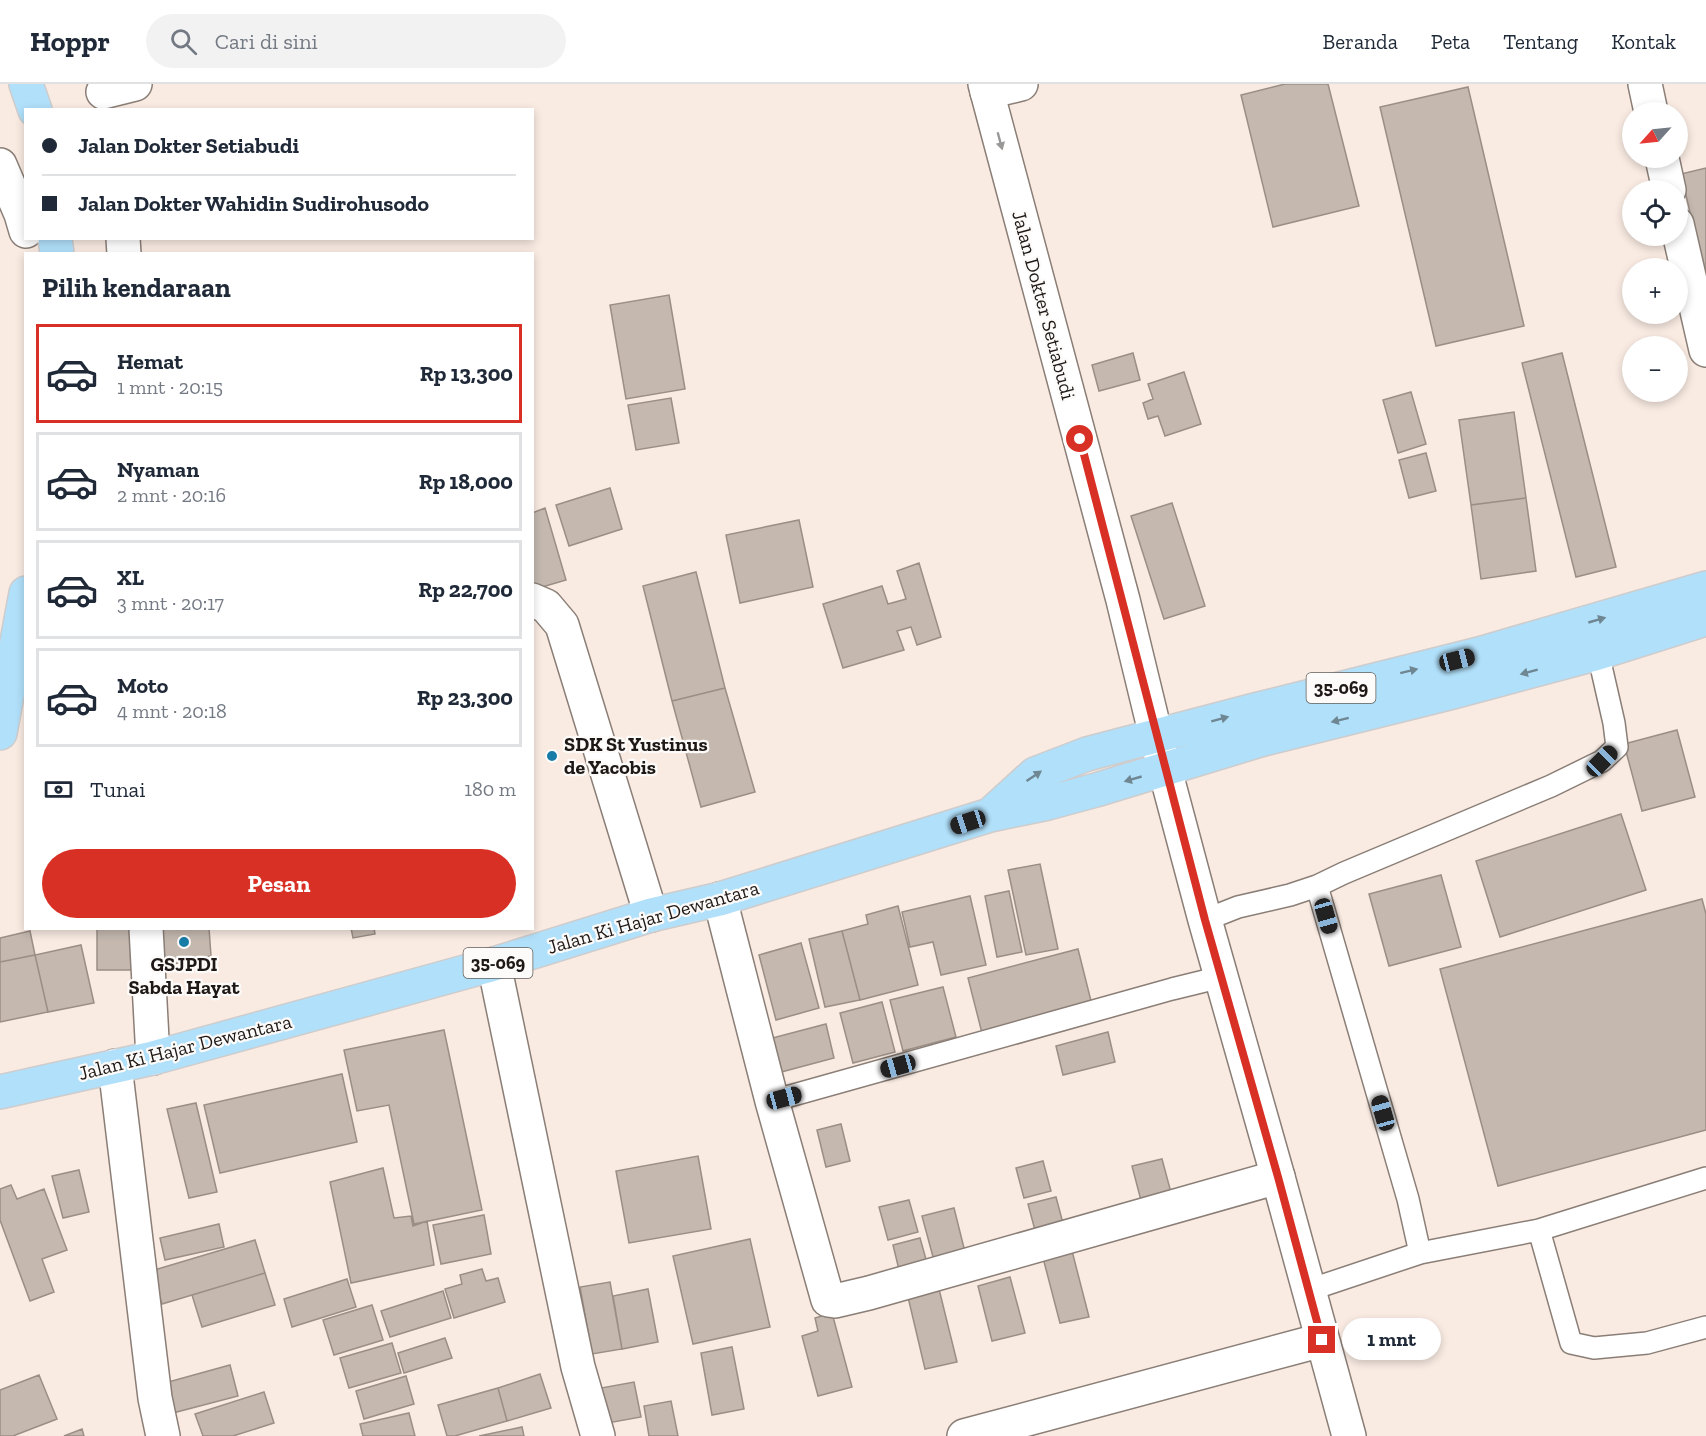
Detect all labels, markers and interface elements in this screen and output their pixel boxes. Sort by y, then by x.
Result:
search box [146,14,566,68]
text: Hoppr [30,25,110,58]
icon: search [167,25,200,58]
text: Cari di sini [215,28,318,55]
text: Beranda [1323,29,1398,54]
text: Peta [1431,29,1470,54]
text: Tentang [1503,29,1578,54]
text: Kontak [1611,29,1676,54]
north arrow [1622,102,1688,168]
map controls [1622,102,1688,402]
text: Jalan Dokter Setiabudi [78,132,299,159]
one-way arrow [996,132,1005,150]
button: locate [1622,180,1688,246]
text: Jalan Dokter Wahidin Sudirohusodo [78,190,429,217]
street label: Jalan Dokter Setiabudi [1007,208,1081,402]
button: + [1622,258,1688,324]
text: Pilih kendaraan [42,272,231,304]
button: − [1622,336,1688,402]
icon: car [45,347,99,401]
text: Hemat [117,348,183,375]
text: Rp 13,300 [420,360,513,387]
text: 1 mnt · 20:15 [117,375,223,399]
route start [1066,425,1093,452]
icon: car [45,455,99,509]
text: Nyaman [117,456,199,483]
text: Rp 18,000 [419,468,513,495]
text: 2 mnt · 20:16 [117,483,226,507]
icon: car [45,563,99,617]
text: XL [117,564,144,591]
text: Rp 22,700 [418,576,513,603]
text: 3 mnt · 20:17 [117,591,224,615]
one-way arrow [1588,615,1606,624]
car [1437,647,1477,673]
one-way arrow [1400,666,1418,676]
one-way arrow [1520,667,1538,677]
icon: car [45,671,99,725]
text: Moto [117,672,168,699]
road number: 35-069 [1306,673,1376,703]
text: Rp 23,300 [417,684,513,711]
text: 4 mnt · 20:18 [117,699,227,723]
one-way arrow [1211,714,1229,723]
one-way arrow [1331,716,1349,726]
place label: SDK St Yustinus de Yacobis [564,732,708,779]
car [1583,742,1621,780]
marker: SDK St Yustinus de Yacobis [545,749,559,763]
one-way arrow [1026,771,1043,782]
icon: cash [42,773,75,806]
one-way arrow [1124,775,1142,784]
text: Tunai [90,776,145,803]
text: 180 m [464,777,516,801]
car [948,808,988,836]
button: Pesan [42,849,516,918]
street label: Jalan Ki Hajar Dewantara [544,875,762,959]
car [1312,896,1340,936]
marker: GSJPDI Sabda Hayat [177,935,191,949]
road number: 35-069 [464,948,532,978]
place label: GSJPDI Sabda Hayat [128,952,241,999]
street label: Jalan Ki Hajar Dewantara [76,1009,294,1085]
car [878,1052,918,1080]
car [764,1085,804,1111]
car [1369,1093,1397,1133]
callout: 1 mnt [1343,1319,1442,1361]
route end [1308,1326,1335,1353]
text: 1 mnt [1367,1327,1416,1351]

